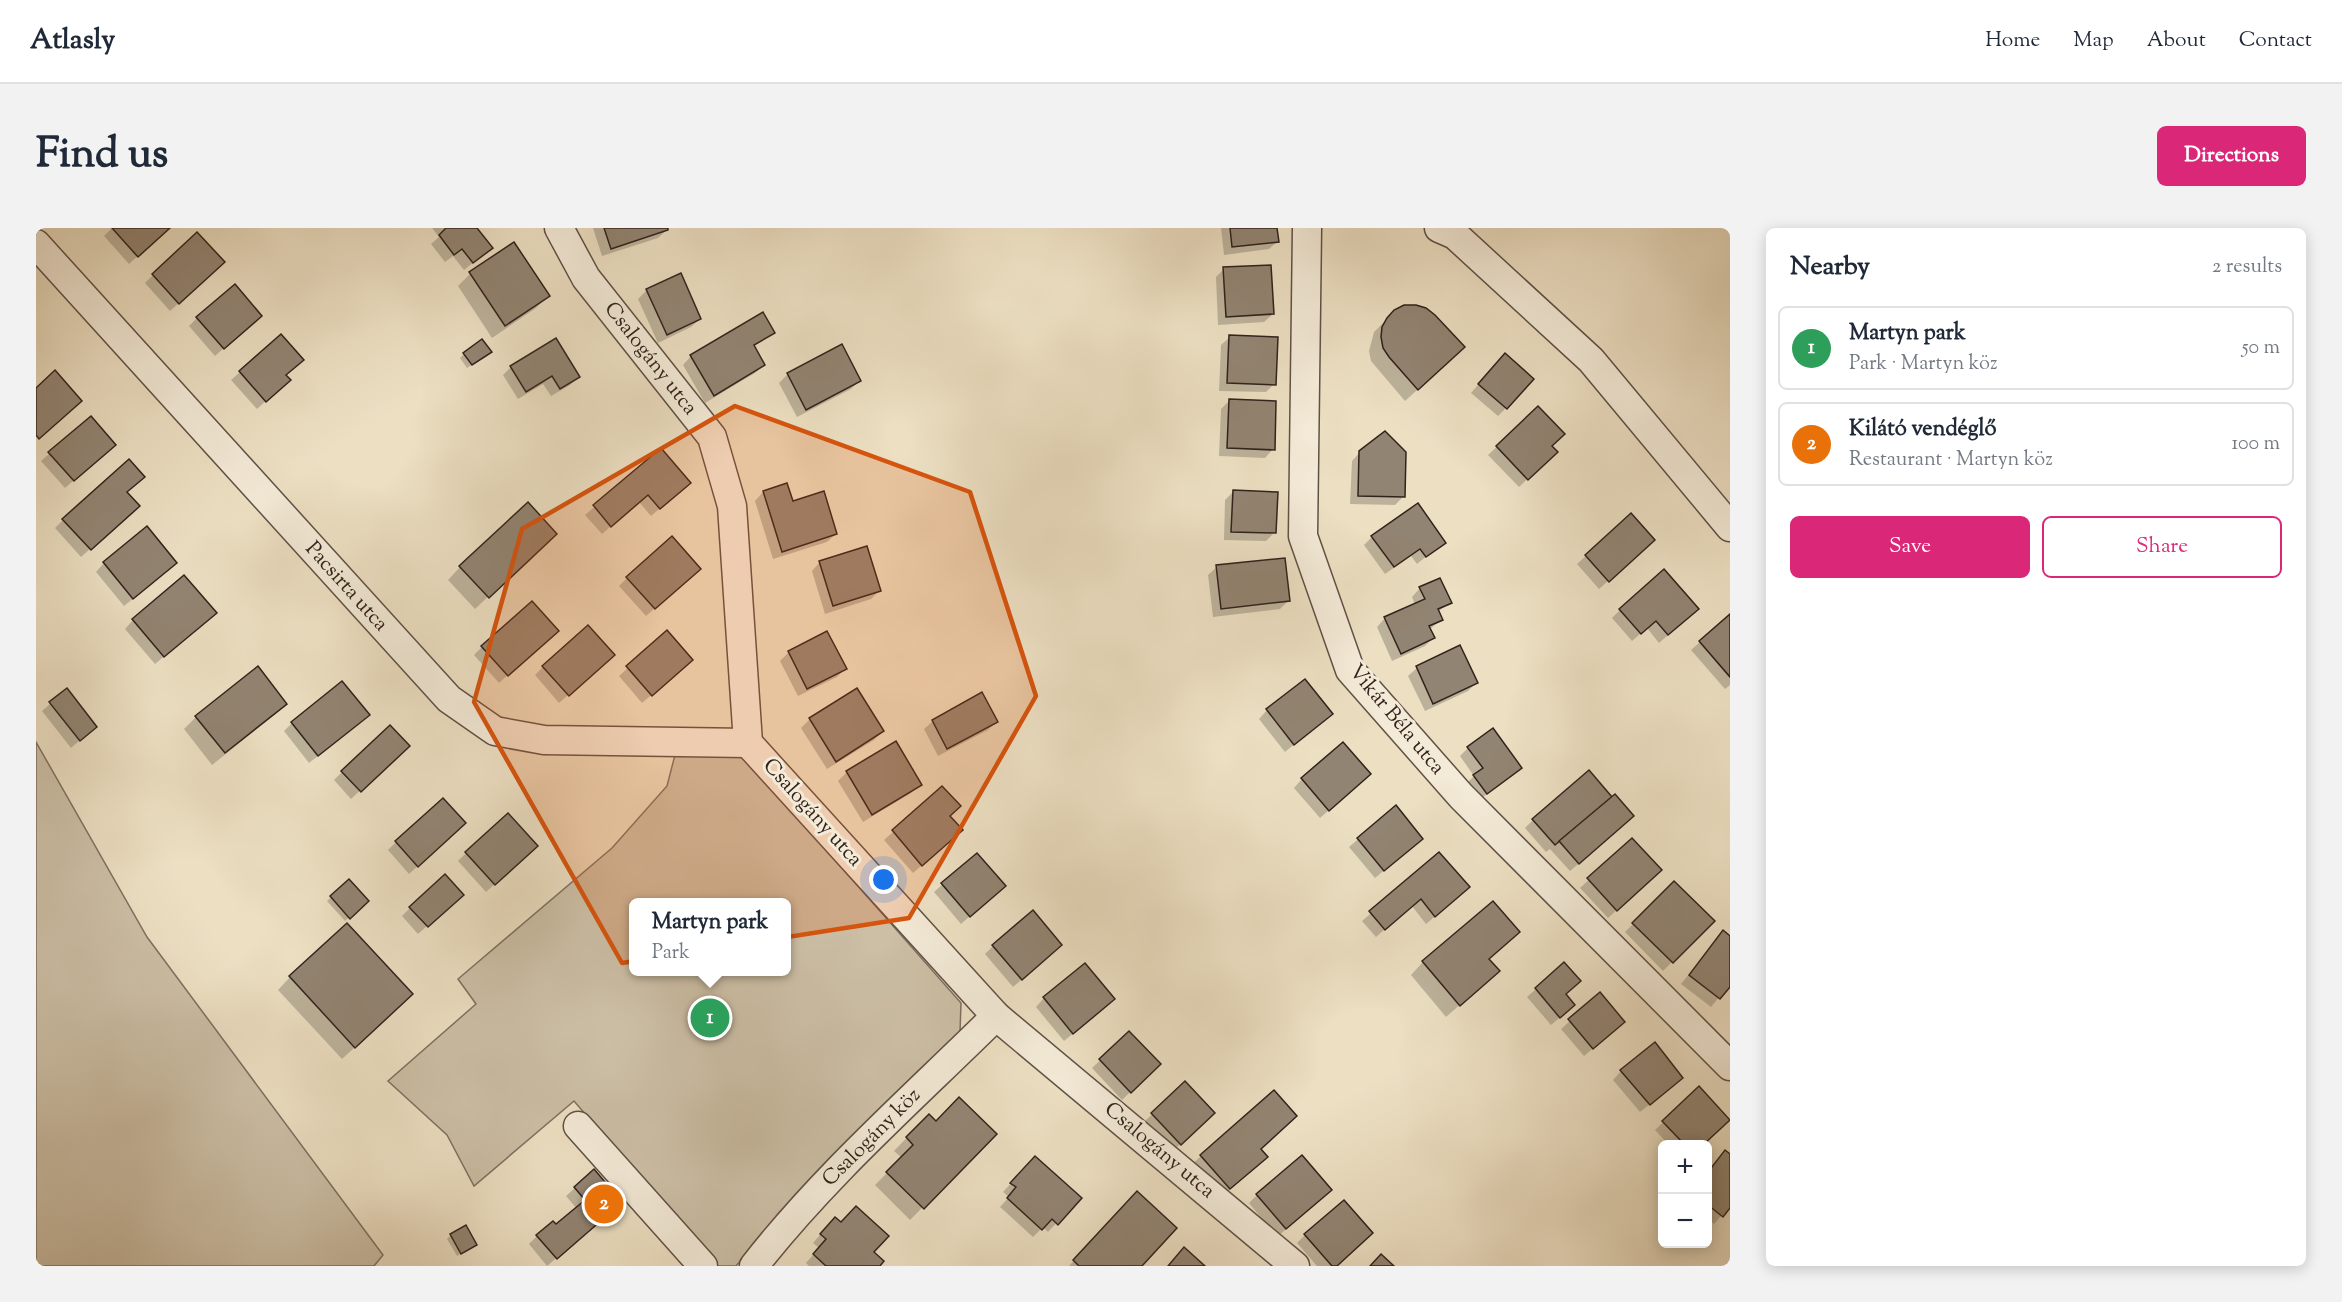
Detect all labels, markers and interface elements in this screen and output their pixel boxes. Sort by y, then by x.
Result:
text: Atlasly [30,21,115,61]
text: Home [1985,26,2040,56]
text: Map [2073,26,2114,56]
text: About [2147,26,2206,56]
text: Contact [2239,26,2312,56]
text: Find us [36,126,168,186]
button: Directions [2157,126,2306,186]
text: Nearby [1790,249,1870,286]
text: 2 results [2212,253,2282,282]
street label: Csalogány utca [596,296,704,422]
text: Martyn park [1849,318,1966,350]
text: 1 [1808,334,1815,363]
text: 50 m [2242,334,2280,363]
text: Park · Martyn köz [1849,350,1998,379]
text: Kilátó vendéglő [1849,414,1997,446]
text: 2 [1807,430,1816,459]
text: 100 m [2231,430,2280,459]
text: Restaurant · Martyn köz [1849,446,2053,475]
button: Save [1790,516,2030,578]
button: Share [2042,516,2282,578]
street label: Pacsirta utca [297,535,395,639]
street label: Vikár Béla utca [1341,658,1451,782]
street label: Csalogány utca [755,752,869,874]
your location [869,865,898,894]
popup [629,898,791,976]
text: Martyn park [652,907,768,939]
text: Park [652,939,690,968]
pin: 1 [690,996,730,1040]
street label: Csalogány köz [816,1082,928,1194]
street label: Csalogány utca [1097,1096,1221,1207]
map controls [1658,1140,1712,1248]
button: + [1658,1140,1712,1194]
pin: 2 [584,1182,624,1226]
button: − [1658,1194,1712,1248]

